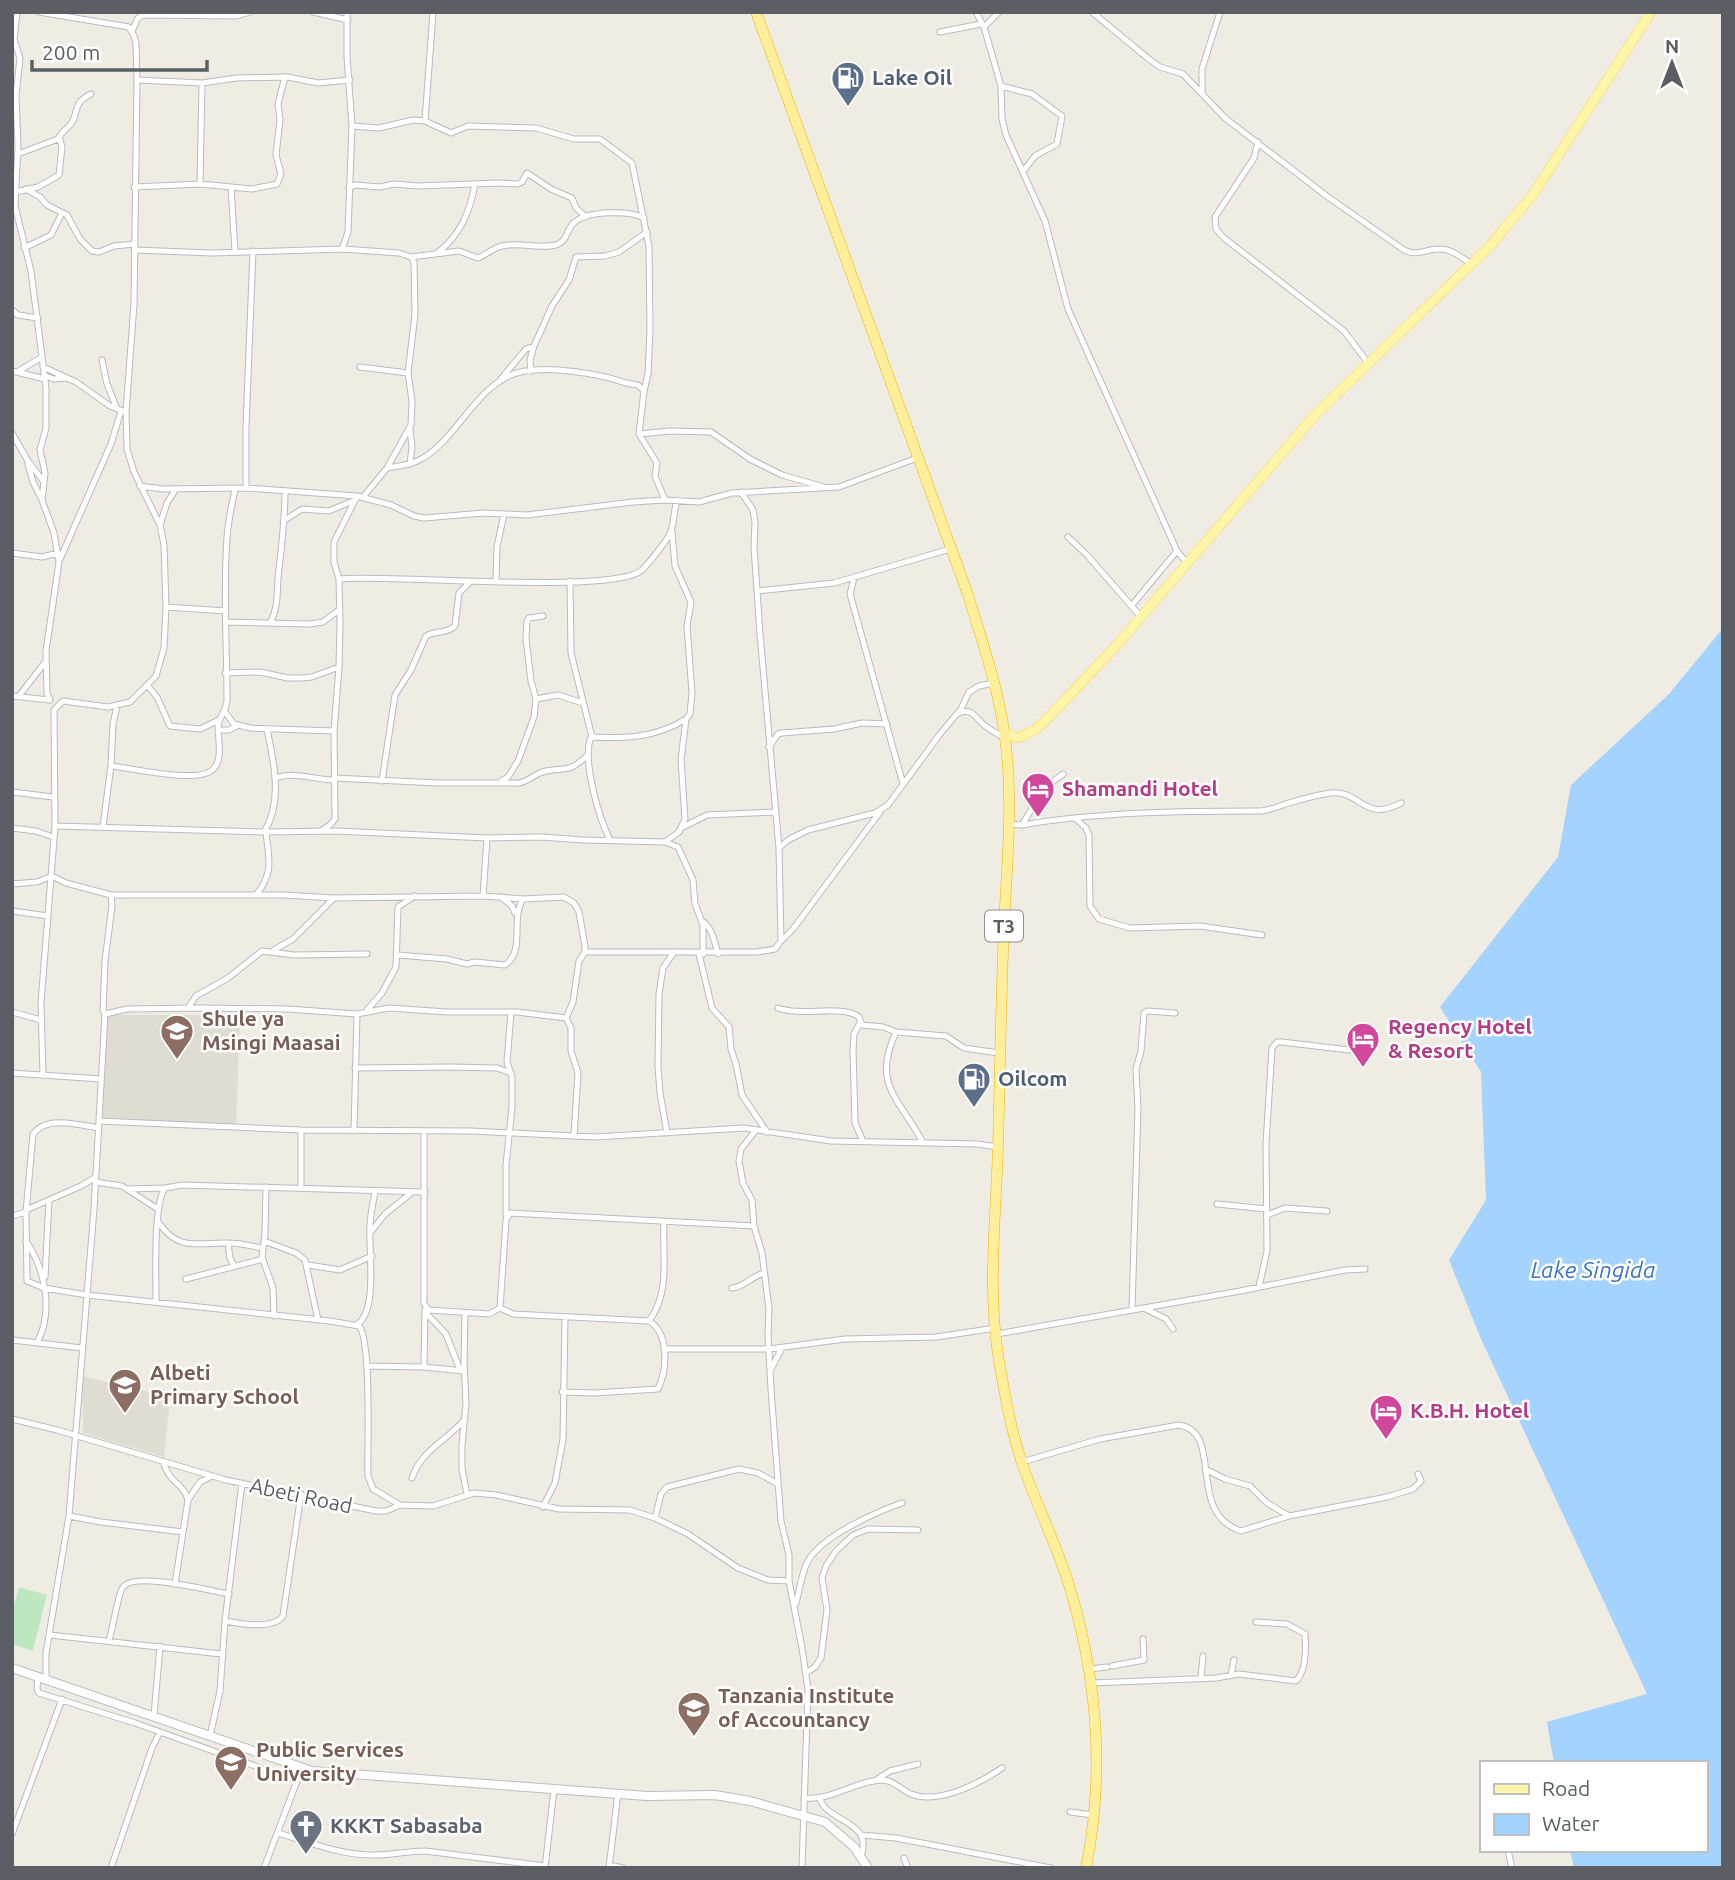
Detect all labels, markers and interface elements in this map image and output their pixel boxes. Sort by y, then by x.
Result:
scale bar [32,28,206,72]
north arrow [1637,28,1707,98]
text: N [1665,35,1679,57]
text: 200 m [42,40,100,64]
fuel station icon: Lake Oil [829,59,867,108]
place label: Lake Oil [872,65,952,89]
hotel icon: Shamandi Hotel [1019,770,1057,819]
place label: Shamandi Hotel [1062,776,1218,800]
road number: T3 [985,910,1023,942]
place label: Shule ya Msingi Maasai [202,1006,341,1054]
school or university icon: Shule ya Msingi Maasai [158,1012,196,1061]
place label: Regency Hotel & Resort [1388,1014,1532,1062]
hotel icon: Regency Hotel & Resort [1344,1020,1382,1069]
fuel station icon: Oilcom [955,1060,993,1109]
place label: Oilcom [998,1066,1067,1090]
water label: Lake Singida [1531,1257,1655,1282]
place label: Albeti Primary School [150,1360,299,1408]
school or university icon: Albeti Primary School [106,1366,144,1415]
hotel icon: K.B.H. Hotel [1367,1392,1405,1441]
place label: K.B.H. Hotel [1410,1398,1529,1422]
street label: Abeti Road [248,1472,355,1518]
place label: Tanzania Institute of Accountancy [718,1683,894,1731]
school or university icon: Tanzania Institute of Accountancy [675,1689,713,1738]
place label: Public Services University [256,1737,404,1785]
school or university icon: Public Services University [212,1743,250,1792]
legend [1480,1761,1707,1852]
text: Road [1542,1776,1590,1800]
church icon: KKKT Sabasaba [287,1807,325,1856]
text: Water [1542,1811,1600,1835]
place label: KKKT Sabasaba [330,1813,483,1837]

